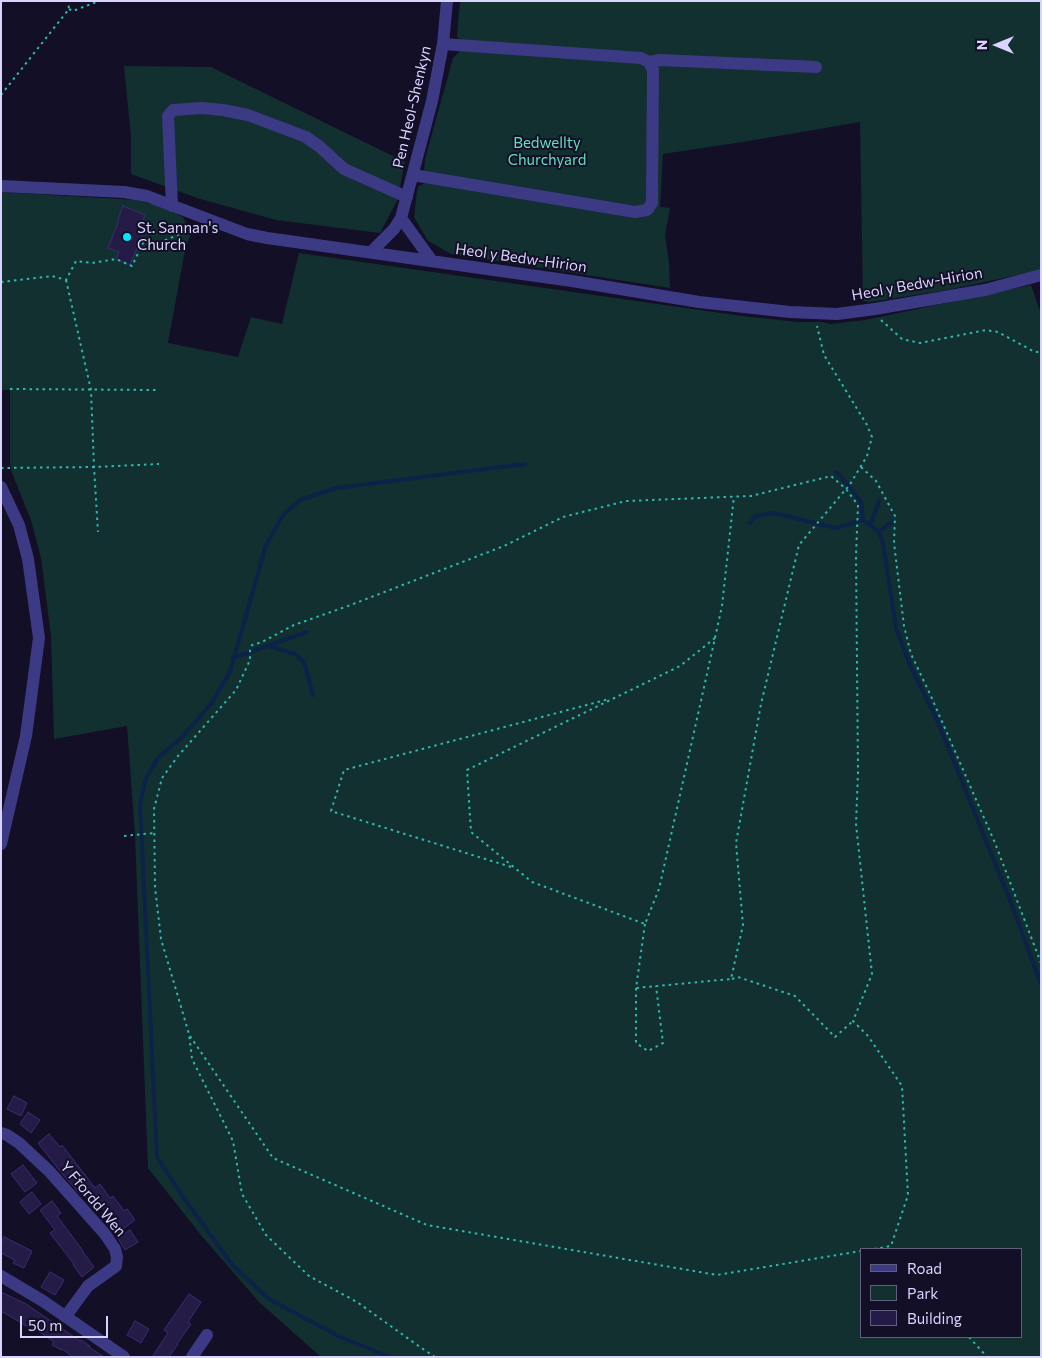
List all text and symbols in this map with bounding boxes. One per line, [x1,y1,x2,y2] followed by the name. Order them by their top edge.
[972,20,1022,70] north arrow
[973,40,990,50] text: N
[389,44,435,170] street label: Pen Heol-Shenkyn
[508,134,586,169] park label: Bedwellty Churchyard
[137,219,218,254] place label: St. Sannan's Church
[121,231,133,243] marker: St. Sannan's Church
[454,240,588,276] street label: Heol y Bedw-Hirion
[850,264,984,304] street label: Heol y Bedw-Hirion
[56,1158,130,1240] street label: Y Ffordd Wen
[860,1248,1022,1338] legend
[907,1259,942,1277] text: Road
[907,1284,938,1302] text: Park
[22,1306,110,1338] scale bar
[907,1309,962,1327] text: Building
[28,1316,62,1334] text: 50 m

